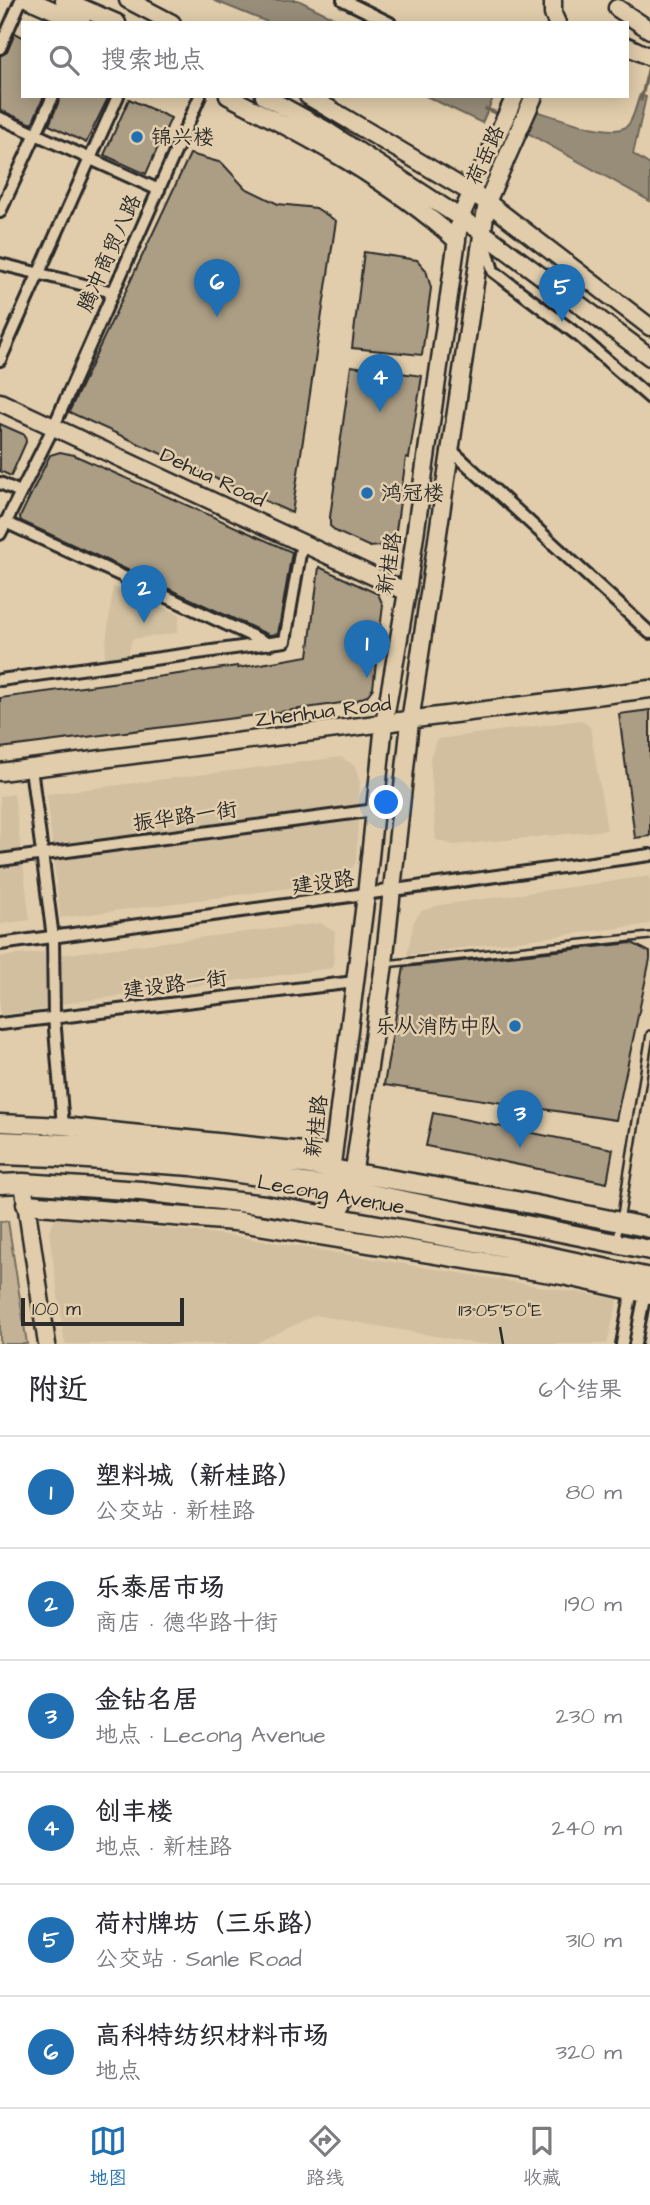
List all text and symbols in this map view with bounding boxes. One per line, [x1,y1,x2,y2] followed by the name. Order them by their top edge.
[21,21,629,98] search box
[45,41,83,79] icon: search
[101,42,205,78] text: 搜索地点
[459,121,512,190] street label: 荷岳路
[151,123,214,152] place label: 锦兴楼
[129,129,145,145] marker: 锦兴楼
[71,190,148,317] street label: 腾冲商贸八路
[194,259,240,317] pin: 6
[539,264,585,322] pin: 5
[357,354,403,412] pin: 4
[155,440,270,515] street label: Dehua Road
[381,479,444,508] place label: 鸿冠楼
[359,485,375,501] marker: 鸿冠楼
[370,530,409,596] street label: 新桂路
[121,565,167,623] pin: 2
[344,620,390,678] pin: 1
[253,689,393,734] street label: Zhenhua Road
[369,785,403,819] your location
[131,795,239,838] street label: 振华路一街
[290,864,356,901] street label: 建设路
[121,964,229,1005] street label: 建设路一街
[375,1012,501,1041] place label: 乐从消防中队
[507,1018,523,1034] marker: 乐从消防中队
[497,1090,543,1148] pin: 3
[298,1093,335,1159] street label: 新桂路
[255,1167,407,1224] street label: Lecong Avenue
[21,1295,184,1327] scale bar
[32,1296,81,1323] text: 100 m
[458,1298,542,1323] text: 113°05'50"E
[28,1369,88,1411] text: 附近
[539,1374,622,1406] text: 6个结果
[95,1458,303,1494] text: 塑料城（新桂路）
[50,1476,52,1508] text: 1
[565,1476,622,1508] text: 80 m
[95,1495,255,1527] text: 公交站 · 新桂路
[95,1570,225,1606] text: 乐泰居市场
[44,1588,58,1620] text: 2
[564,1588,622,1620] text: 190 m
[95,1607,278,1639] text: 商店 · 德华路十街
[95,1682,199,1718] text: 金钻名居
[45,1700,57,1732] text: 3
[556,1700,622,1732] text: 230 m
[95,1719,326,1751] text: 地点 · Lecong Avenue
[95,1794,173,1830] text: 创丰楼
[43,1812,59,1844] text: 4
[552,1812,622,1844] text: 240 m
[95,1831,232,1863] text: 地点 · 新桂路
[95,1906,329,1942] text: 荷村牌坊（三乐路）
[43,1924,59,1956] text: 5
[566,1924,622,1956] text: 310 m
[95,1943,302,1975] text: 公交站 · Sanle Road
[95,2018,329,2054] text: 高科特纺织材料市场
[44,2036,58,2068] text: 6
[556,2036,622,2068] text: 320 m
[95,2055,141,2087] text: 地点
[89,2122,127,2192] tab: 地图
[306,2122,344,2192] tab: 路线
[523,2122,561,2192] tab: 收藏

